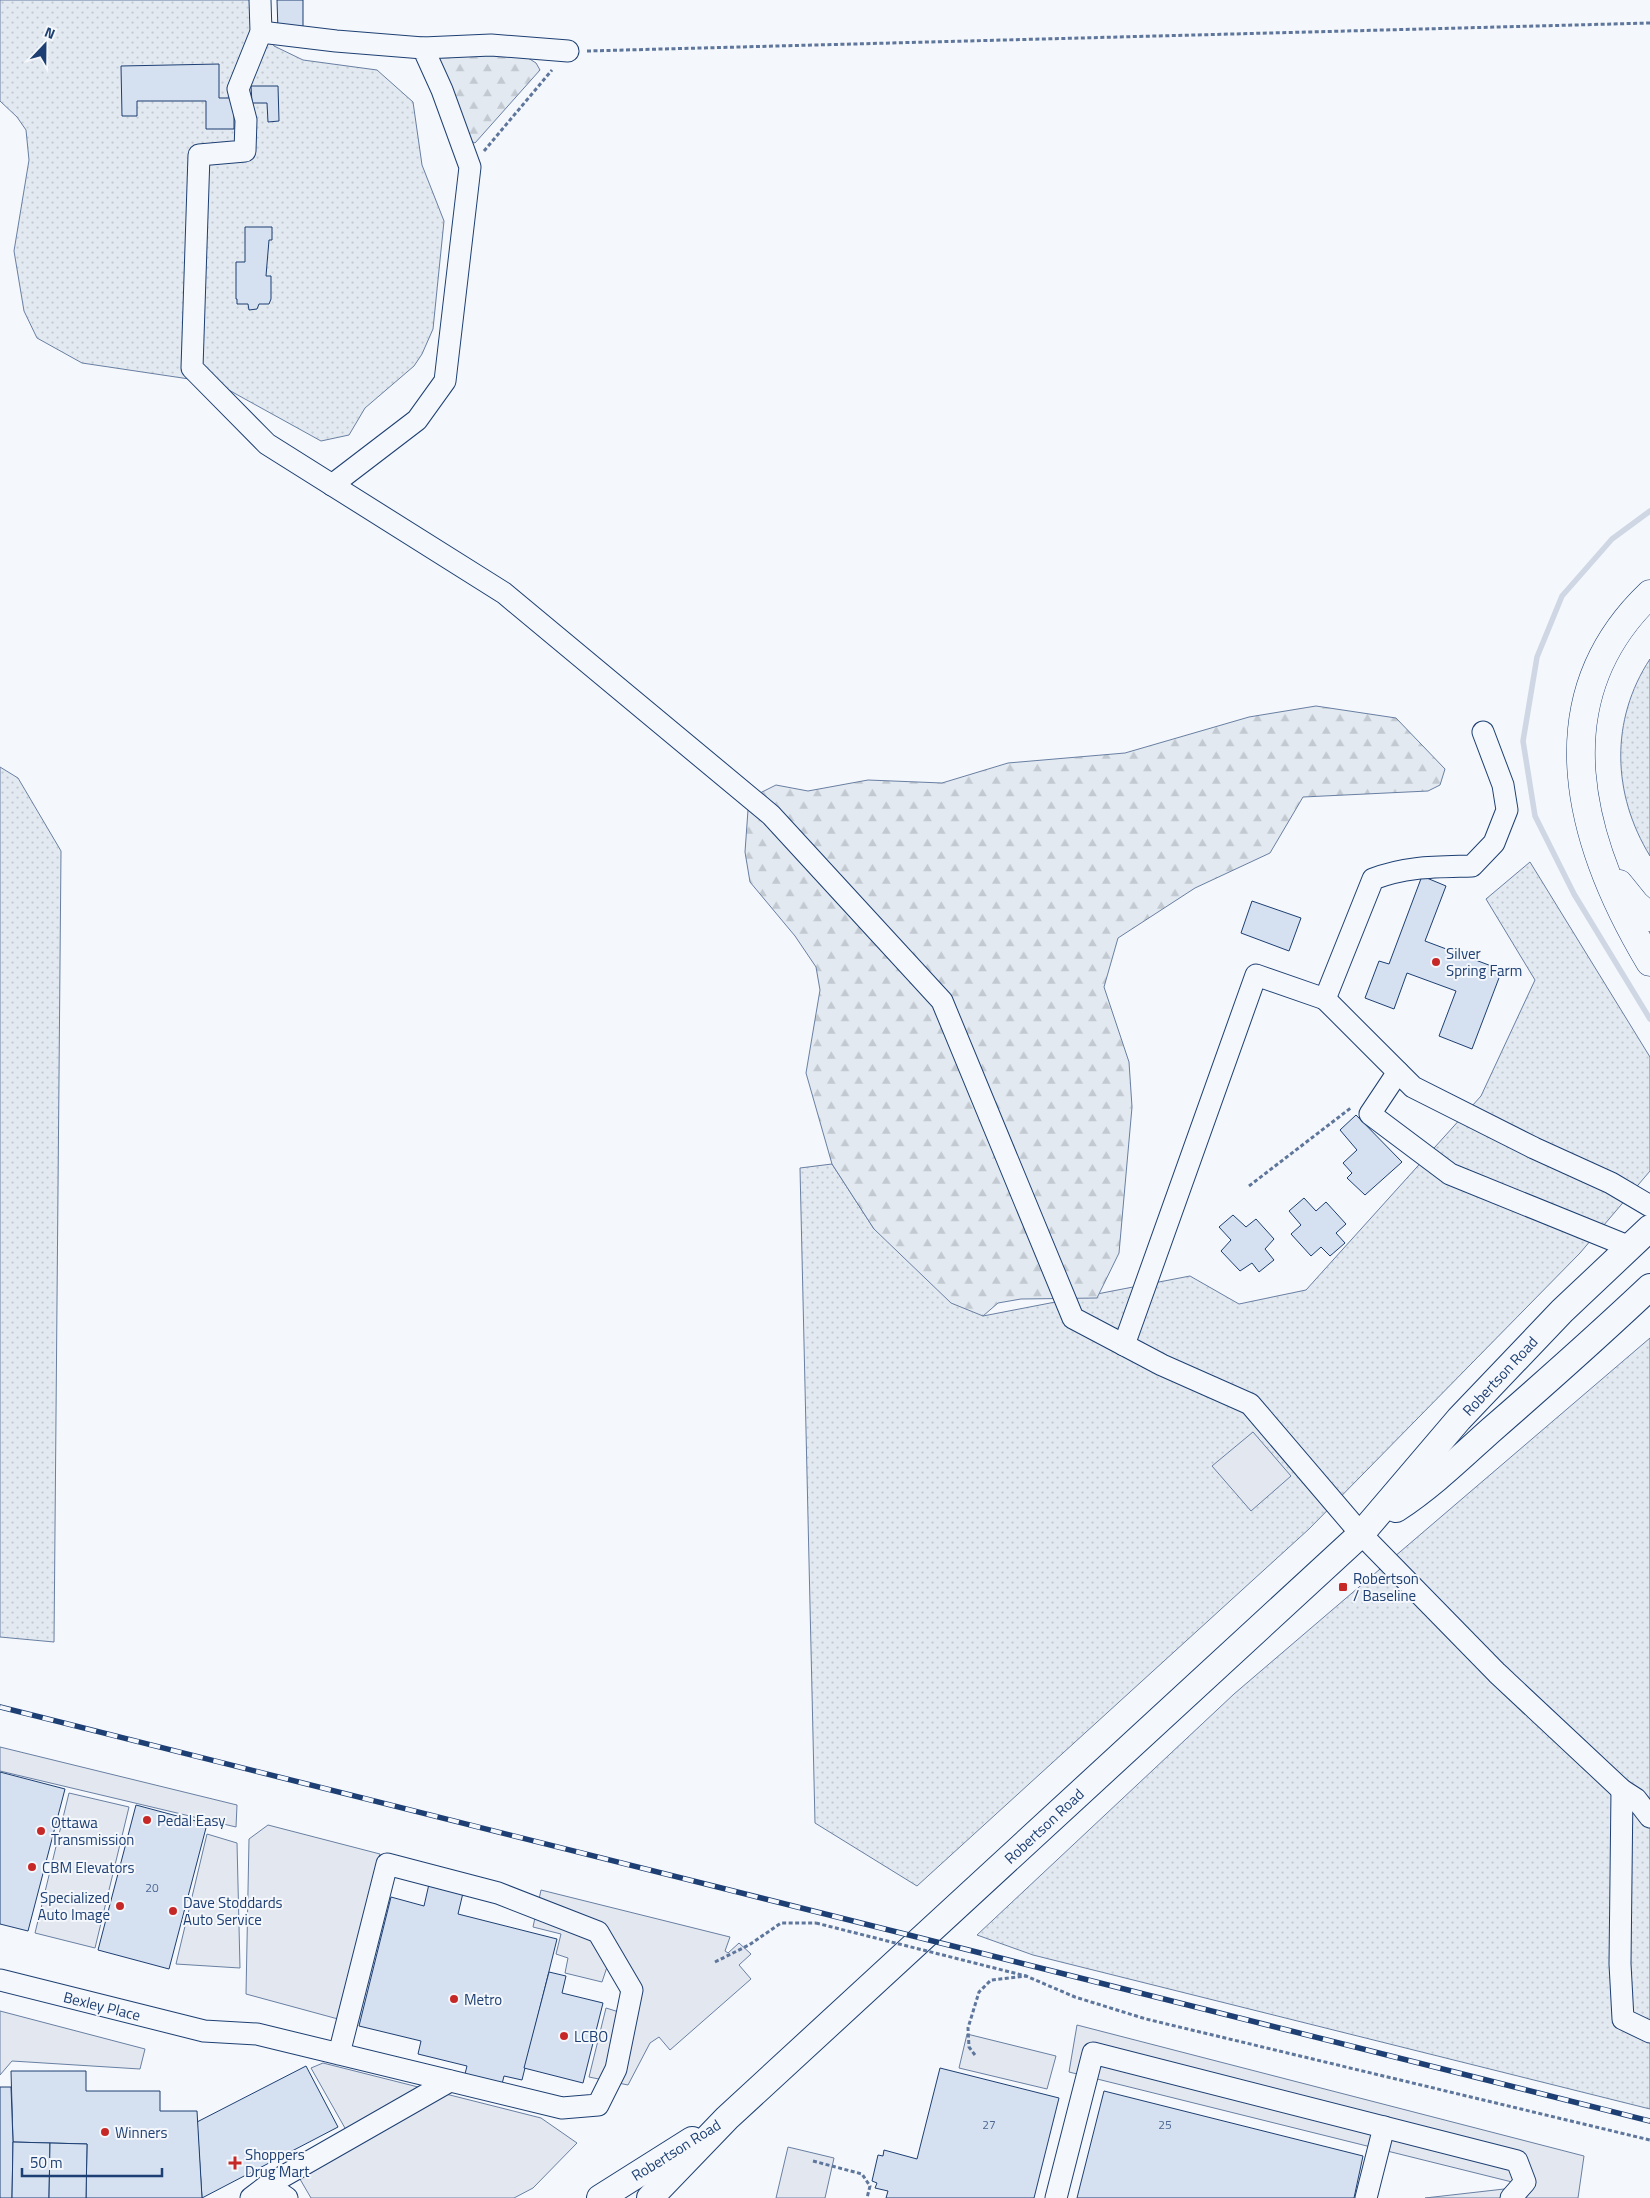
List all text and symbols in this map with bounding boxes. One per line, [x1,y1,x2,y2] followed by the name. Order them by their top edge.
[20,20,70,70] north arrow
[42,21,58,44] text: N
[1446,942,1522,982] place label: Silver Spring Farm
[1430,956,1442,968] marker: Silver Spring Farm
[1457,1331,1543,1421] street label: Robertson Road
[1353,1567,1419,1607] place label: Robertson / Baseline
[1337,1581,1349,1593] marker: Robertson / Baseline
[999,1783,1089,1869] street label: Robertson Road
[157,1809,226,1832] place label: Pedal Easy
[51,1811,134,1851] place label: Ottawa Transmission
[141,1814,153,1826] marker: Pedal Easy
[35,1825,47,1837] marker: Ottawa Transmission
[42,1856,135,1879] place label: CBM Elevators
[26,1861,38,1873] marker: CBM Elevators
[145,1878,159,1897] house number: 20
[38,1886,110,1926] place label: Specialized Auto Image
[183,1891,283,1931] place label: Dave Stoddards Auto Service
[114,1900,126,1912] marker: Specialized Auto Image
[167,1905,179,1917] marker: Dave Stoddards Auto Service
[61,1985,143,2027] street label: Bexley Place
[464,1988,502,2011] place label: Metro
[448,1993,460,2005] marker: Metro
[574,2025,608,2048] place label: LCBO
[558,2030,570,2042] marker: LCBO
[627,2113,725,2187] street label: Robertson Road
[982,2115,996,2134] house number: 27
[1158,2115,1172,2134] house number: 25
[115,2121,167,2144] place label: Winners
[99,2126,111,2138] marker: Winners
[245,2143,310,2183] place label: Shoppers Drug Mart
[22,2146,162,2178] scale bar
[30,2151,63,2174] text: 50 m
[229,2157,241,2169] marker: Shoppers Drug Mart

